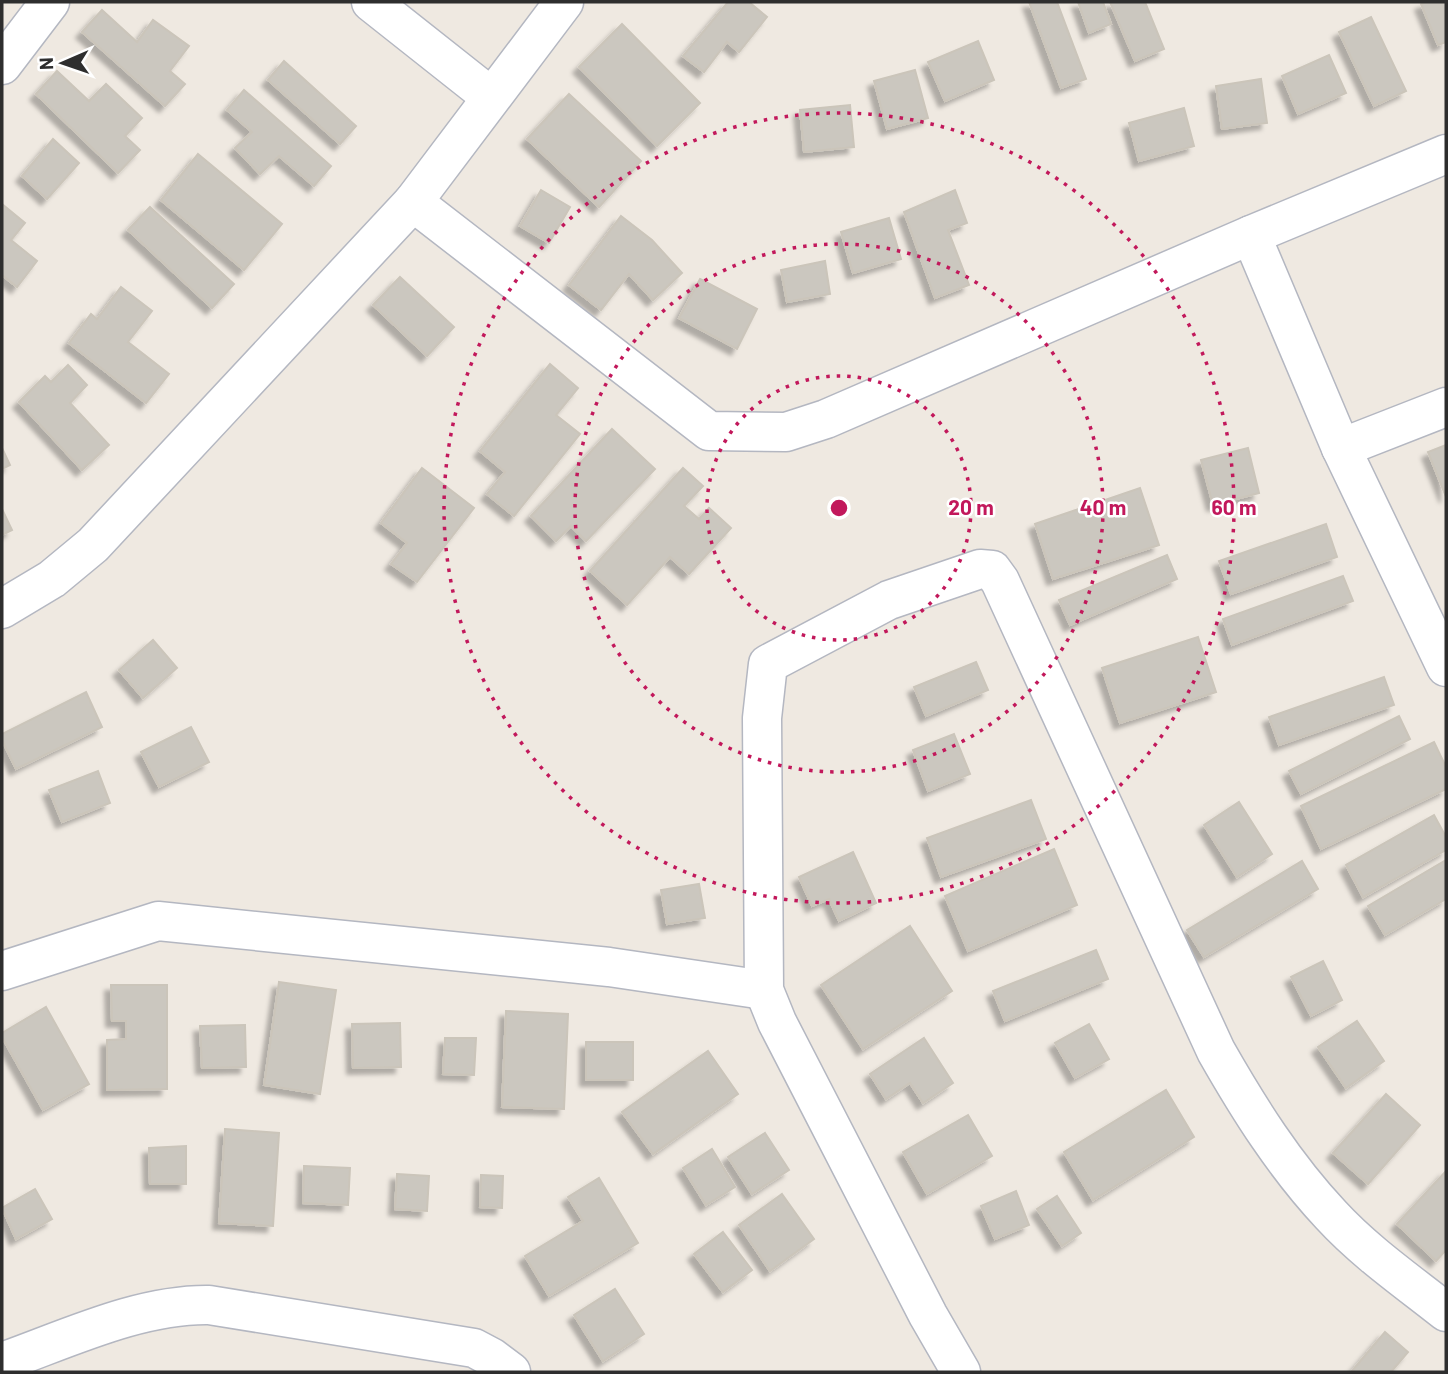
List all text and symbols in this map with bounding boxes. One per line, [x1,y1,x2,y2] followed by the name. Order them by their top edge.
[28,28,98,98] north arrow
[34,57,57,70] text: N
[948,494,994,519] text: 20 m
[1080,494,1126,519] text: 40 m
[1212,494,1256,519] text: 60 m
[827,496,851,520] centre of rings

